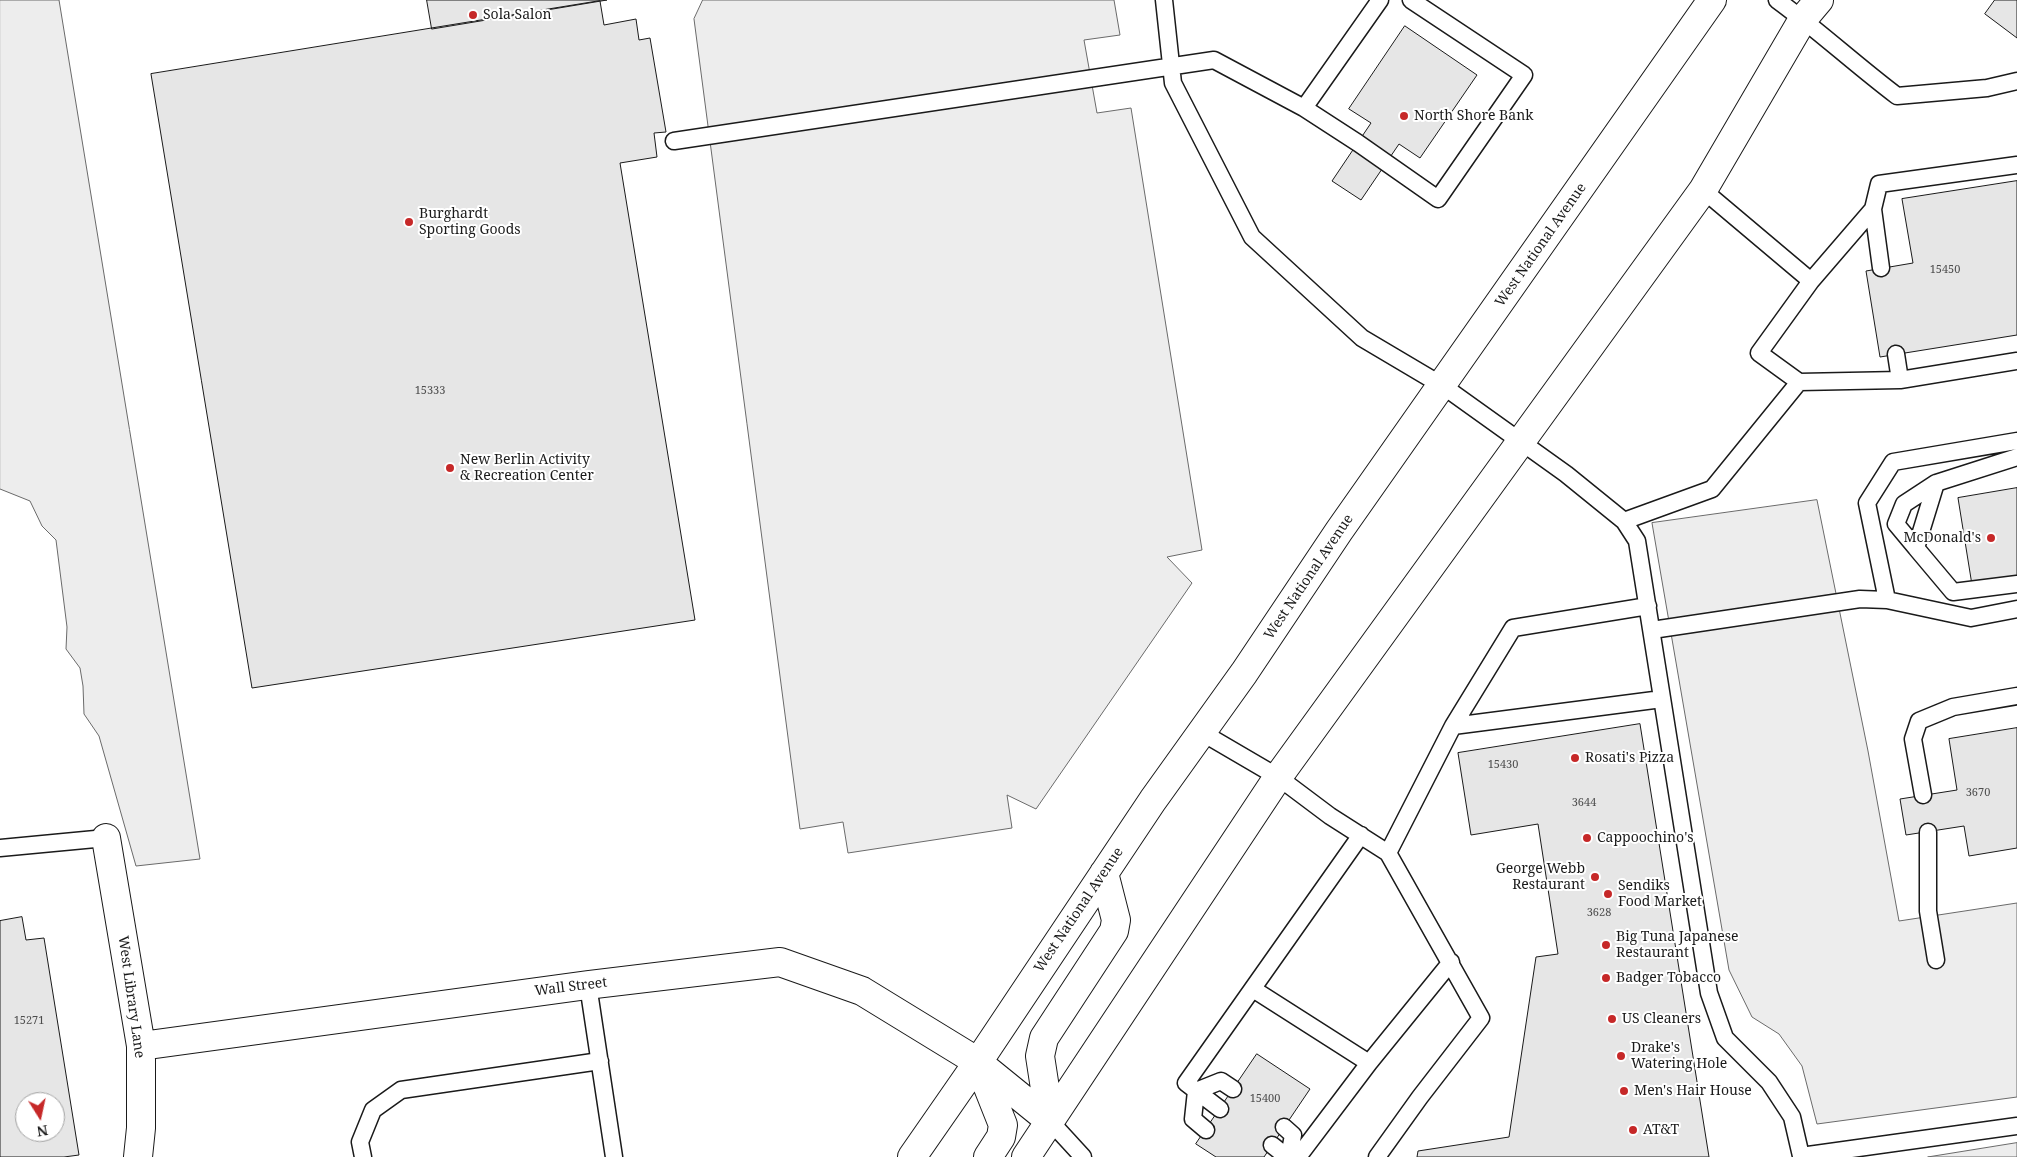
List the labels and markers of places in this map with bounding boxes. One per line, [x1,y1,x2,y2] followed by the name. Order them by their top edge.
[483,7,552,23] place label: Sola Salon
[467,9,479,21] marker: Sola Salon
[1414,108,1533,124] place label: North Shore Bank
[1398,110,1410,122] marker: North Shore Bank
[419,206,521,238] place label: Burghardt Sporting Goods
[403,216,415,228] marker: Burghardt Sporting Goods
[460,452,594,484] place label: New Berlin Activity & Recreation Center
[444,462,456,474] marker: New Berlin Activity & Recreation Center
[1903,530,1981,546] place label: McDonald's
[1985,532,1997,544] marker: McDonald's
[1585,750,1674,766] place label: Rosati's Pizza
[1569,752,1581,764] marker: Rosati's Pizza
[1597,830,1694,846] place label: Cappoochino's
[1581,832,1593,844] marker: Cappoochino's
[1496,861,1585,894] place label: George Webb Restaurant
[1589,871,1601,883] marker: George Webb Restaurant
[1618,878,1702,910] place label: Sendiks Food Market
[1602,888,1614,900] marker: Sendiks Food Market
[1616,929,1739,962] place label: Big Tuna Japanese Restaurant
[1600,939,1612,951] marker: Big Tuna Japanese Restaurant
[1616,970,1721,986] place label: Badger Tobacco
[1600,972,1612,984] marker: Badger Tobacco
[1622,1011,1701,1027] place label: US Cleaners
[1606,1013,1618,1025] marker: US Cleaners
[1631,1040,1727,1072] place label: Drake's Watering Hole
[1615,1050,1627,1062] marker: Drake's Watering Hole
[1634,1083,1752,1099] place label: Men's Hair House
[1618,1085,1630,1097] marker: Men's Hair House
[1643,1122,1679,1138] place label: AT&T
[1627,1124,1639,1136] marker: AT&T

